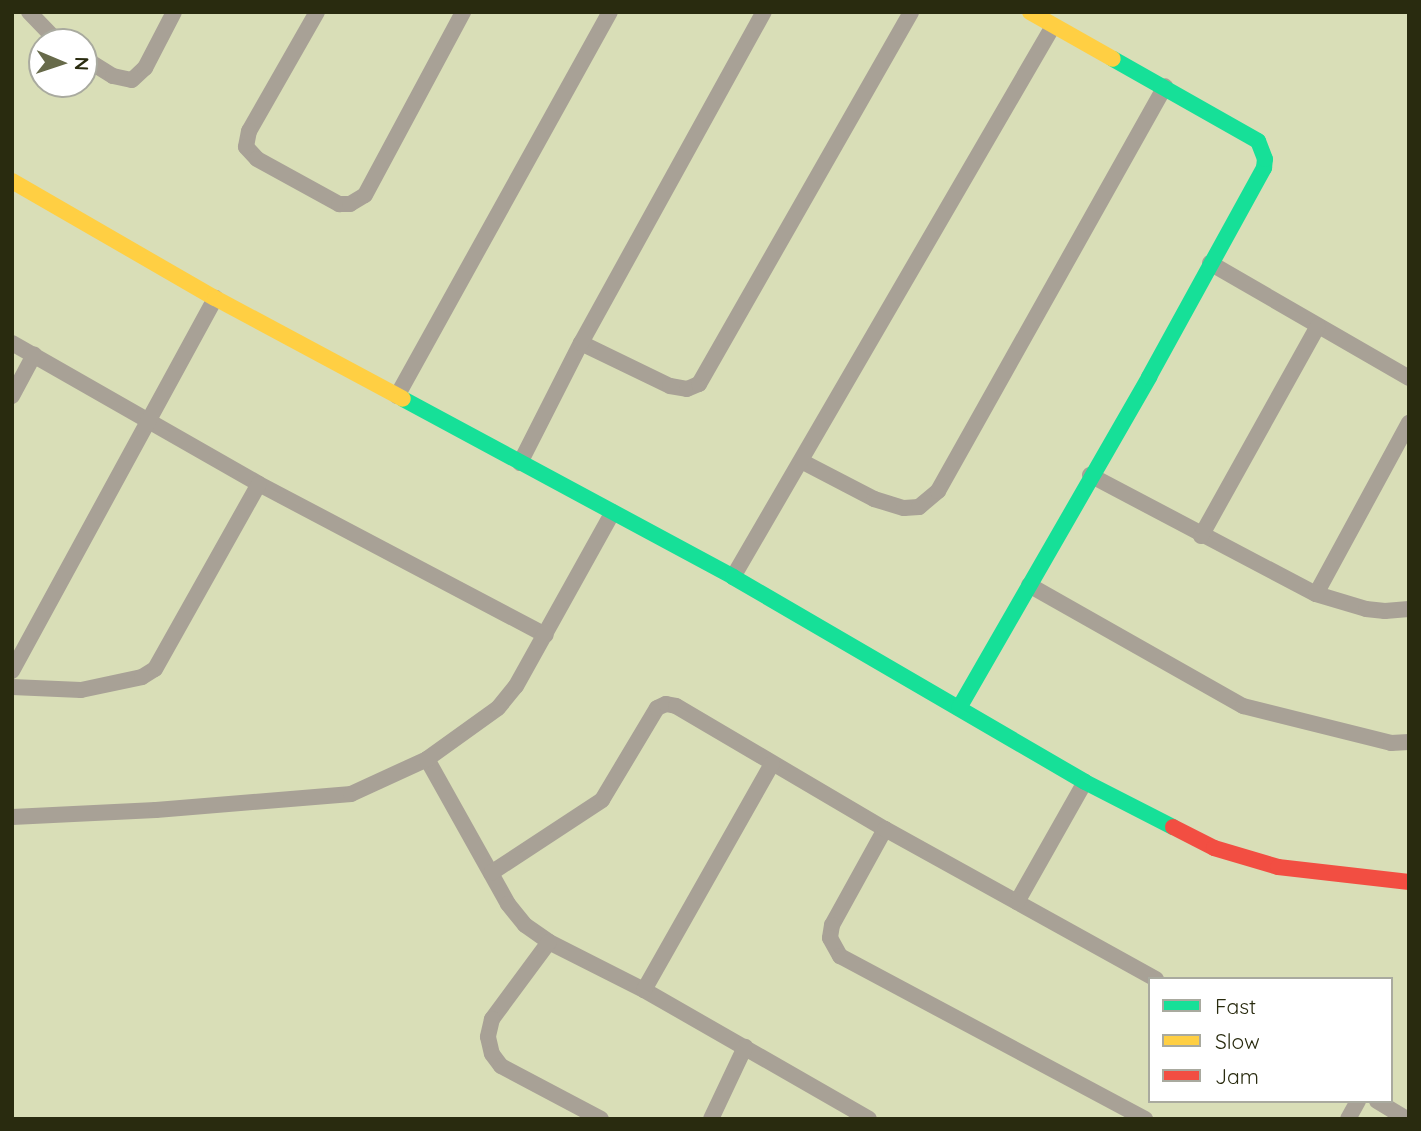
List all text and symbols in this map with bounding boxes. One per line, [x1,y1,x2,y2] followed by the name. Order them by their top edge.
[28,28,98,98] north arrow
[70,56,94,71] text: N
[1148,977,1393,1103] legend
[1215,993,1256,1019] text: Fast
[1215,1028,1260,1054] text: Slow
[1215,1063,1259,1089] text: Jam

